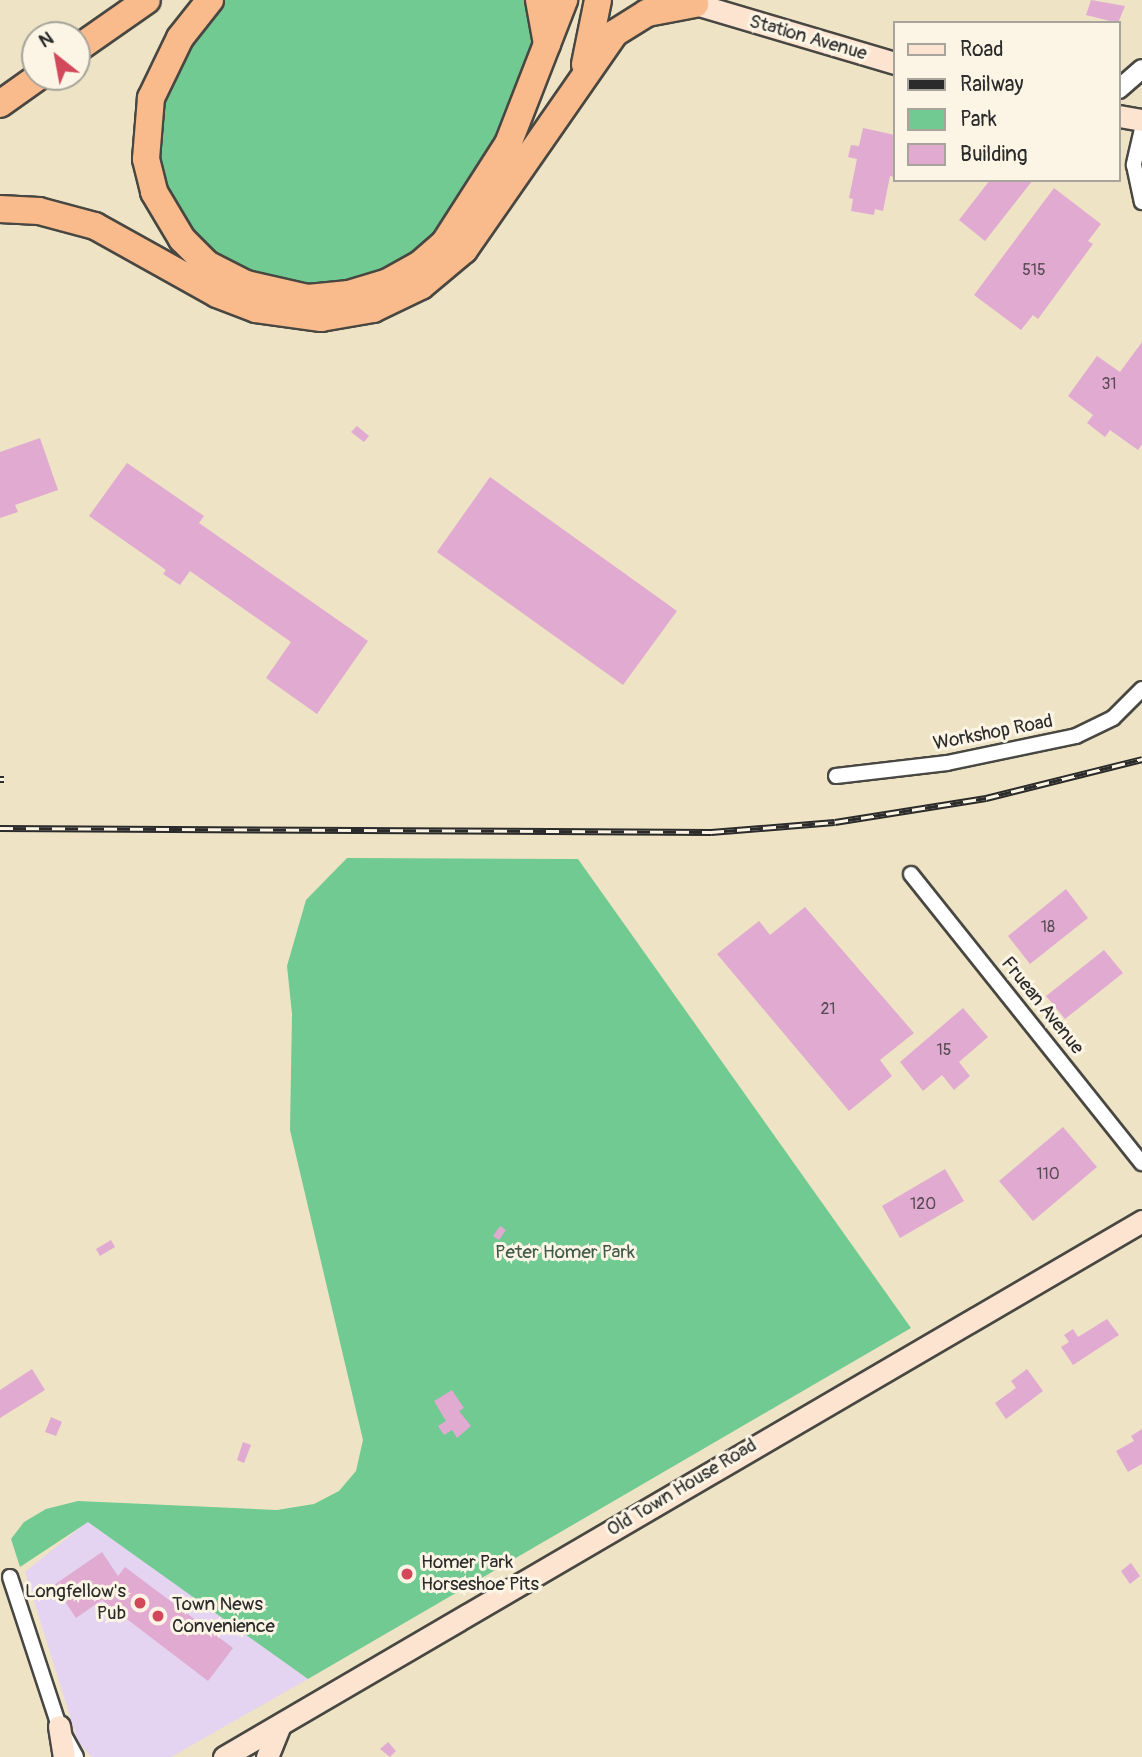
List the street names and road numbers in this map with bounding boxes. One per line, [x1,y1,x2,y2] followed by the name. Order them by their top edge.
[747,10,869,66] street label: Station Avenue
[931,710,1055,756] street label: Workshop Road
[996,953,1088,1059] street label: Fruean Avenue
[603,1434,761,1542] street label: Old Town House Road

